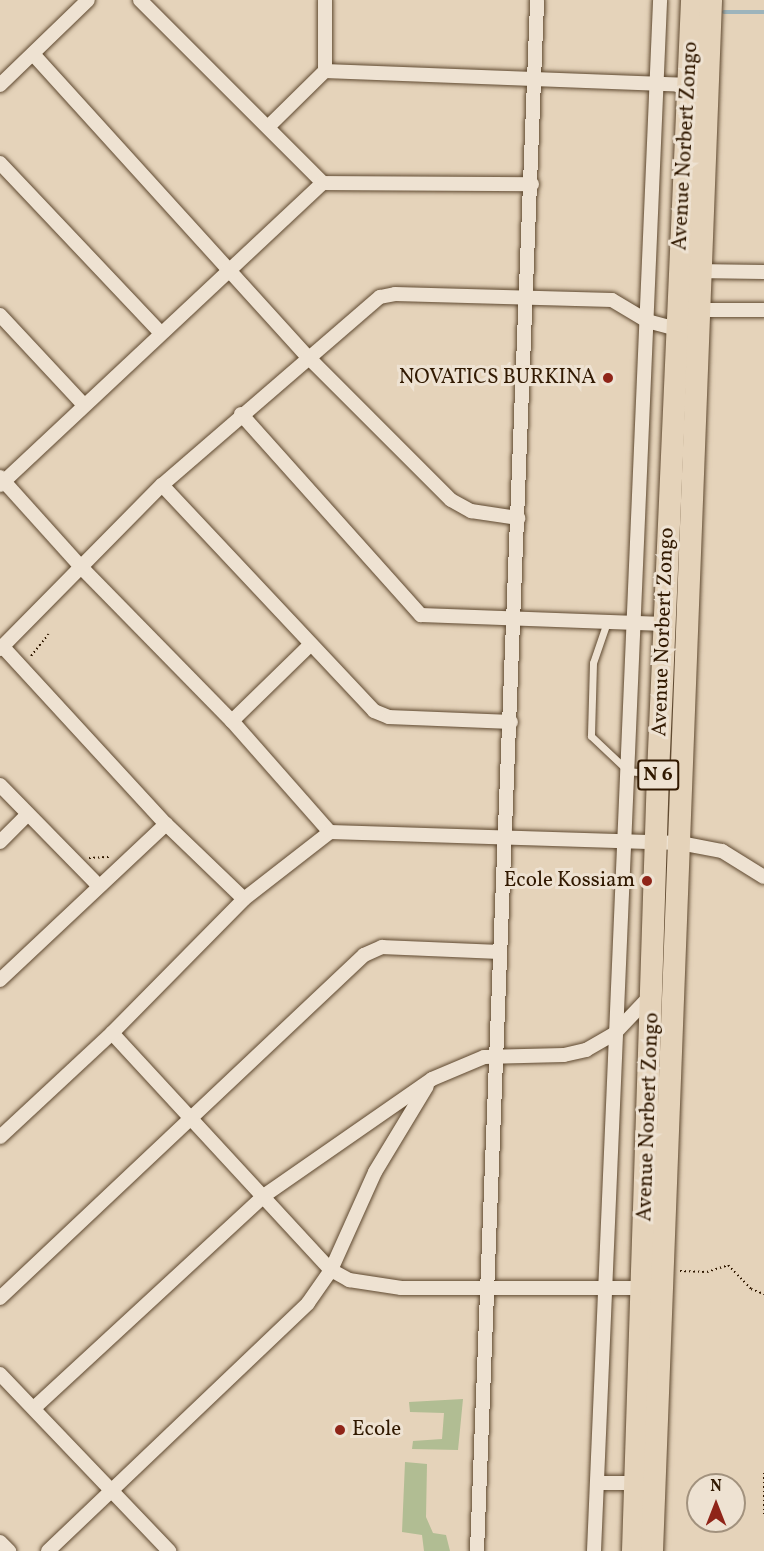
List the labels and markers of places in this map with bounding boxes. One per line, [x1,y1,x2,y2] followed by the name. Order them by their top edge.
[399,365,596,391] place label: NOVATICS BURKINA
[601,371,615,385] marker: NOVATICS BURKINA
[504,868,635,894] place label: Ecole Kossiam
[640,874,654,888] marker: Ecole Kossiam
[352,1417,401,1443] place label: Ecole
[333,1423,347,1437] marker: Ecole

